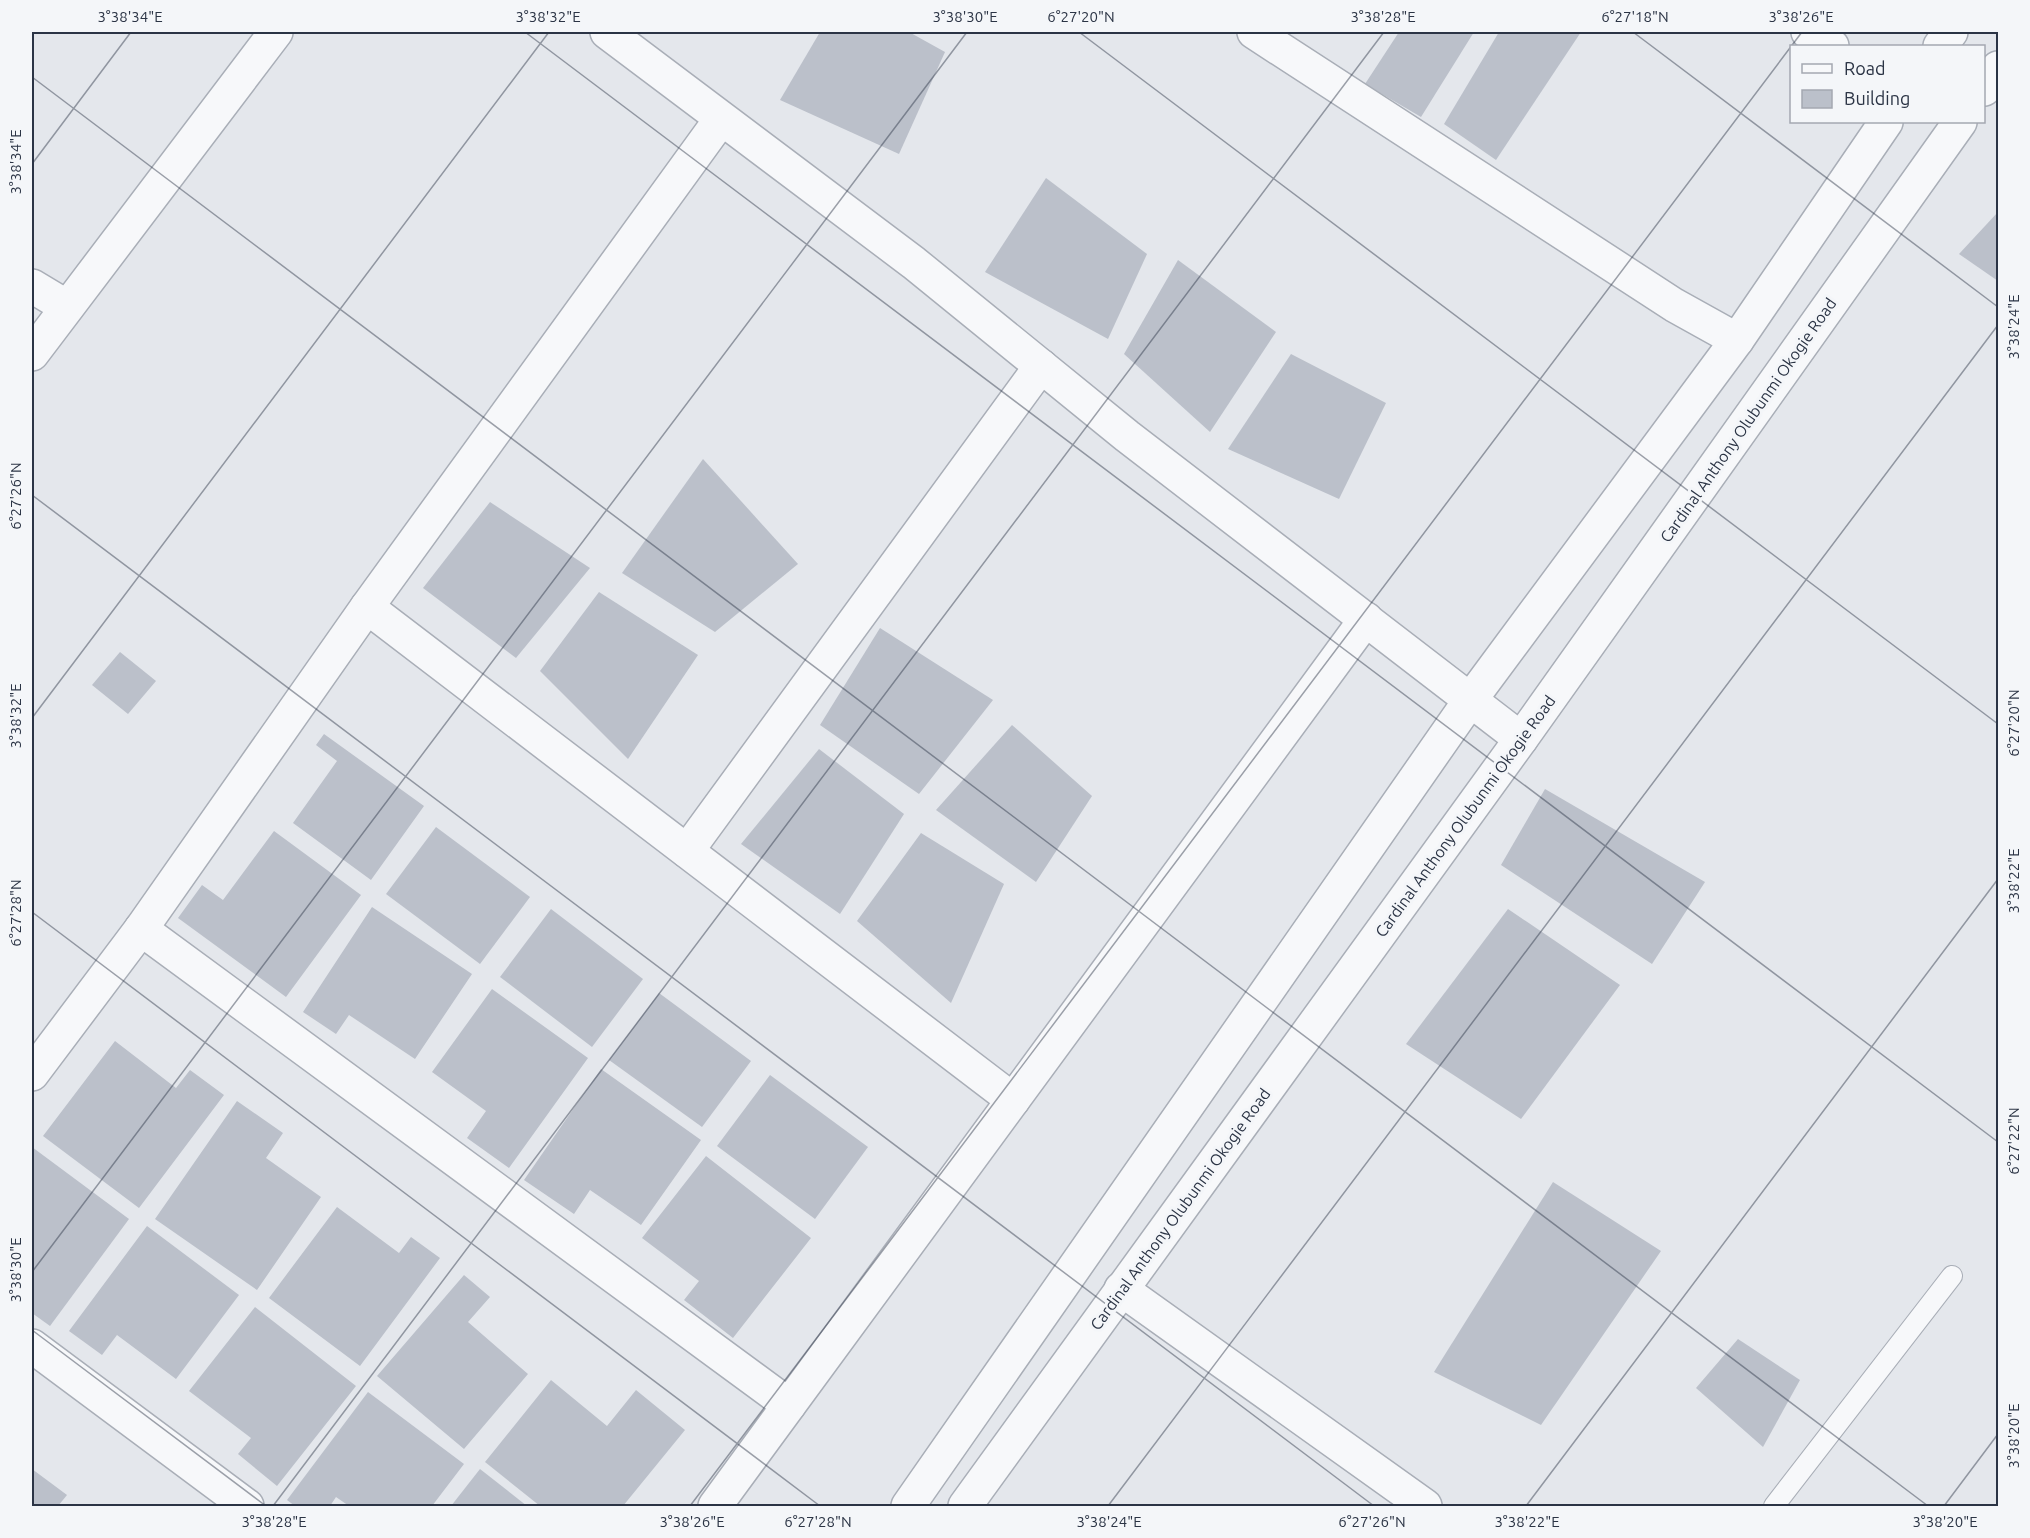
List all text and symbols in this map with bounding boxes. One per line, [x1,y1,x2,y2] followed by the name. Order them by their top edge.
[97,8,163,25] text: 3°38'34"E
[515,8,581,25] text: 3°38'32"E
[932,8,998,25] text: 3°38'30"E
[1047,8,1115,25] text: 6°27'20"N
[1350,8,1416,25] text: 3°38'28"E
[1601,8,1669,25] text: 6°27'18"N
[1768,8,1834,25] text: 3°38'26"E
[1790,45,1985,123] legend
[1844,58,1886,78] text: Road
[1844,88,1910,108] text: Building
[7,129,24,195] text: 3°38'34"E
[1656,294,1840,546] street label: Cardinal Anthony Olubunmi Okogie Road
[2005,294,2022,360] text: 3°38'24"E
[7,462,24,530] text: 6°27'26"N
[7,683,24,749] text: 3°38'32"E
[2005,689,2022,757] text: 6°27'20"N
[1371,692,1559,940] street label: Cardinal Anthony Olubunmi Okogie Road
[2005,848,2022,914] text: 3°38'22"E
[7,879,24,947] text: 6°27'28"N
[1086,1085,1274,1333] street label: Cardinal Anthony Olubunmi Okogie Road
[2005,1107,2022,1175] text: 6°27'22"N
[7,1237,24,1303] text: 3°38'30"E
[2005,1403,2022,1469] text: 3°38'20"E
[241,1513,307,1530] text: 3°38'28"E
[659,1513,725,1530] text: 3°38'26"E
[784,1513,852,1530] text: 6°27'28"N
[1076,1513,1142,1530] text: 3°38'24"E
[1338,1513,1406,1530] text: 6°27'26"N
[1494,1513,1560,1530] text: 3°38'22"E
[1912,1513,1978,1530] text: 3°38'20"E

